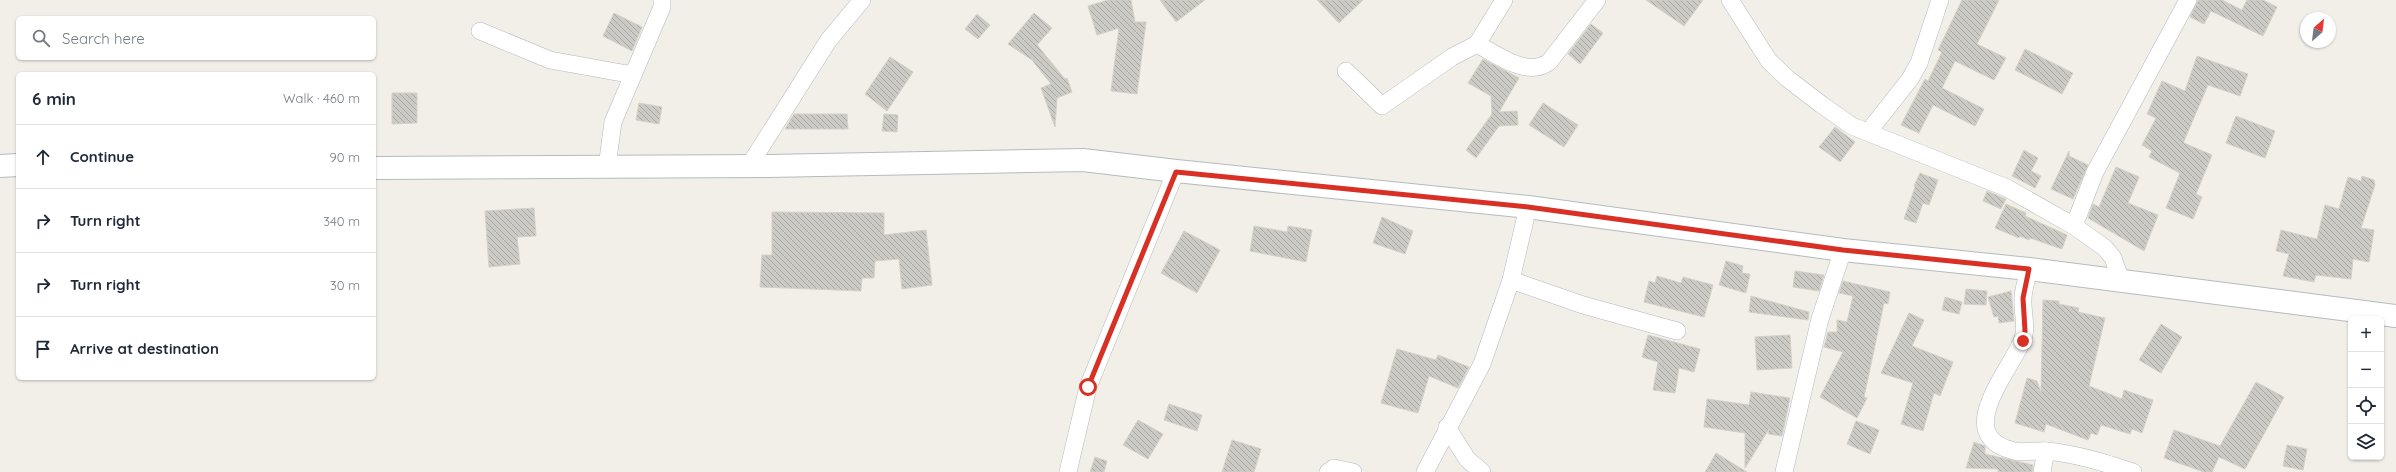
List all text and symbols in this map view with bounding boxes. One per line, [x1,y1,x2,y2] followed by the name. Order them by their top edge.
[2300,12,2336,48] north arrow
[16,16,376,60] search box
[30,27,52,49] icon: search
[62,29,145,48] text: Search here
[32,88,76,109] text: 6 min
[283,90,360,106] text: Walk · 460 m
[32,146,54,168] icon: ahead
[70,147,134,166] text: Continue
[330,149,360,165] text: 90 m
[32,210,54,232] icon: right
[70,211,141,230] text: Turn right
[323,213,360,229] text: 340 m
[32,274,54,296] icon: right
[70,275,141,294] text: Turn right
[330,277,360,293] text: 30 m
[2348,316,2384,460] map controls
[2348,316,2384,352] button: +
[2014,332,2032,350] route end
[32,338,54,360] icon: arrive
[70,339,219,358] text: Arrive at destination
[2348,352,2384,388] button: −
[1079,378,1097,396] route start
[2348,388,2384,424] button: locate
[2348,424,2384,460] button: layers

